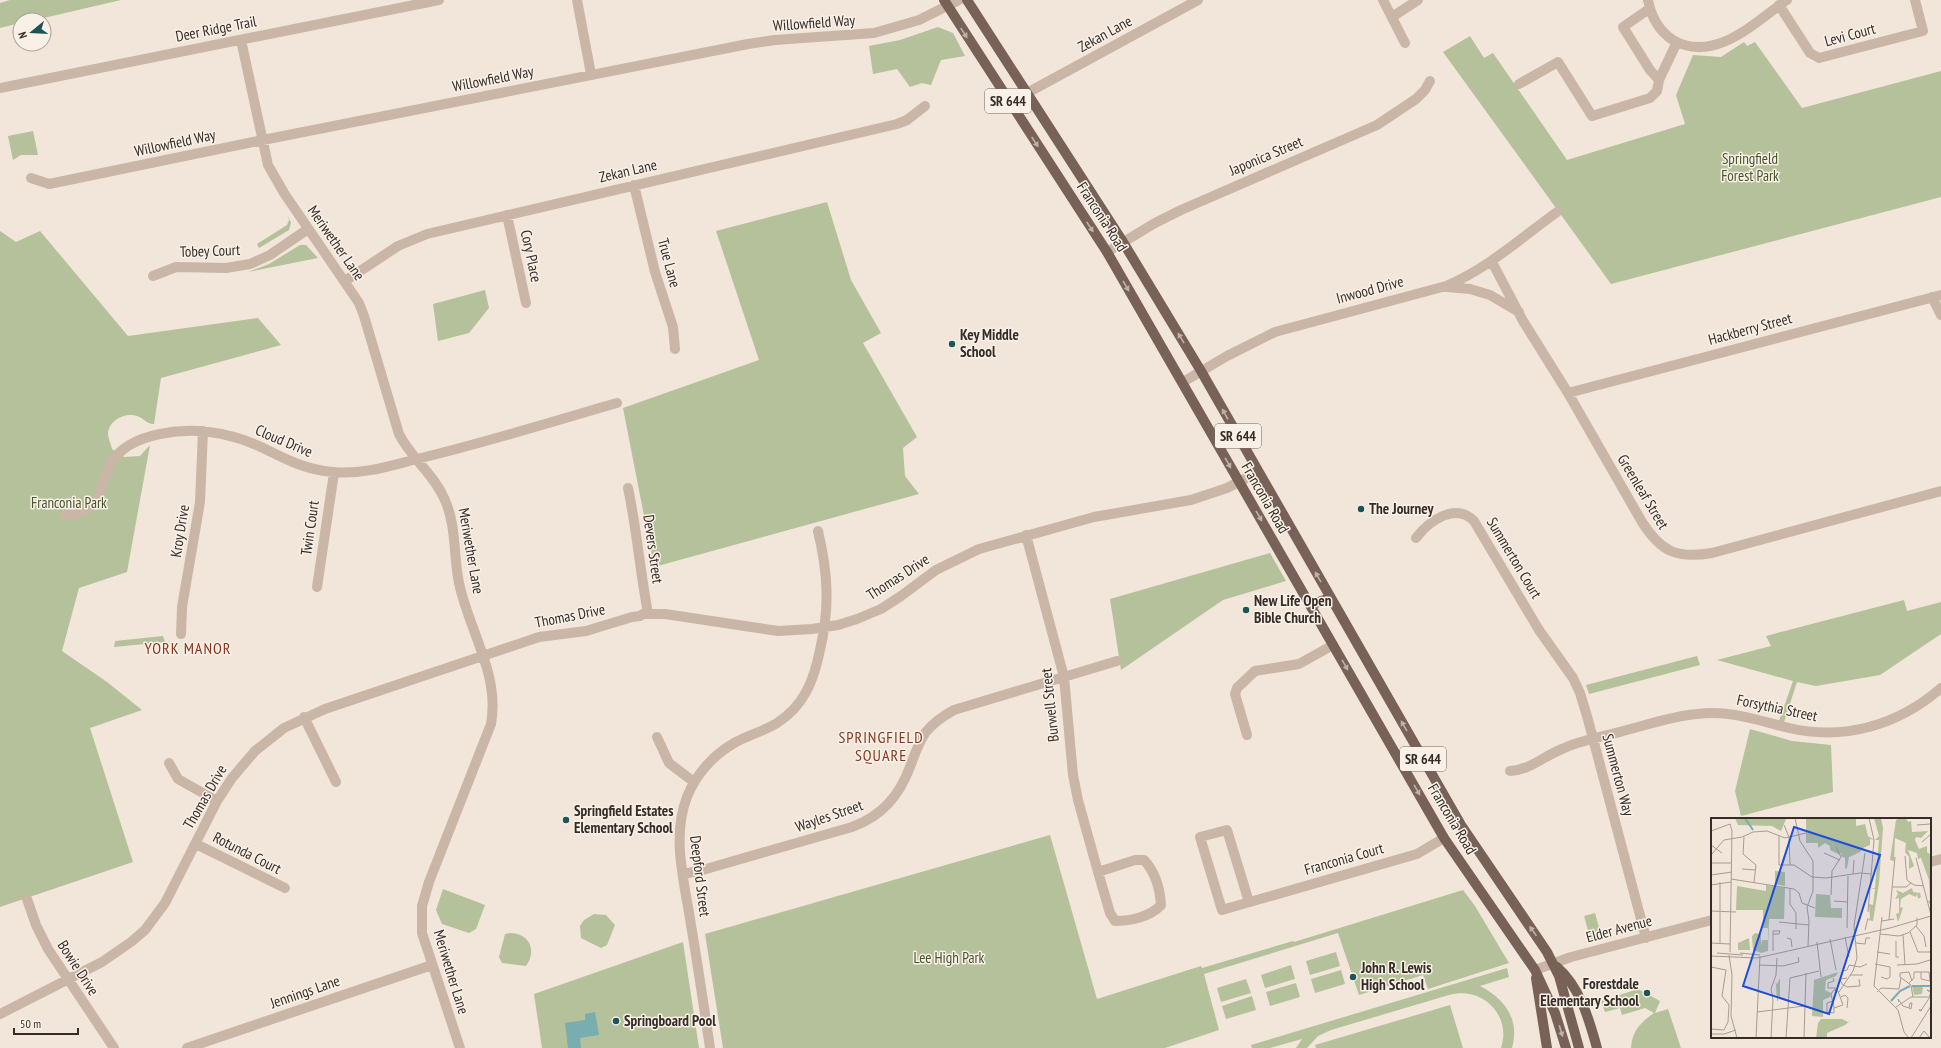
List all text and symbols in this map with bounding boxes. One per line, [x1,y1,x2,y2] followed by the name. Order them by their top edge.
[772,10,856,35] street label: Willowfield Way
[174,11,259,46] street label: Deer Ridge Trail
[1075,11,1135,56] street label: Zekan Lane
[12,12,52,52] north arrow
[1822,19,1877,50] street label: Levi Court
[960,28,968,38] one-way arrow
[15,30,30,40] text: N
[451,61,536,96] street label: Willowfield Way
[985,89,1031,113] road number: SR 644
[133,125,218,160] street label: Willowfield Way
[1225,132,1305,180] street label: Japonica Street
[1031,137,1039,147] one-way arrow
[1721,149,1779,185] park label: Springfield Forest Park
[597,155,659,186] street label: Zekan Lane
[1073,178,1132,255] street label: Franconia Road
[304,202,369,284] street label: Meriwether Lane
[1086,222,1094,232] one-way arrow
[517,228,546,284] street label: Cory Place
[654,236,685,290] street label: True Lane
[179,240,241,261] street label: Tobey Court
[1334,271,1406,308] street label: Inwood Drive
[1123,280,1130,292] one-way arrow
[1706,308,1794,349] street label: Hackberry Street
[960,325,1019,361] place label: Key Middle School
[1178,332,1185,344] one-way arrow
[947,339,957,349] marker: Key Middle School
[1222,408,1229,420] one-way arrow
[253,420,316,461] street label: Cloud Drive
[1215,424,1261,448] road number: SR 644
[1614,451,1673,533] street label: Greenleaf Street
[1225,458,1232,469] one-way arrow
[1237,459,1293,537] street label: Franconia Road
[31,493,107,512] park label: Franconia Park
[296,499,323,557] street label: Twin Court
[1369,499,1434,518] place label: The Journey
[166,503,193,559] street label: Kroy Drive
[1356,504,1366,514] marker: The Journey
[455,506,488,595] street label: Meriwether Lane
[1255,511,1262,522] one-way arrow
[639,513,668,585] street label: Devers Street
[1483,514,1546,602] street label: Summerton Court
[863,549,933,604] street label: Thomas Drive
[1315,571,1322,583] one-way arrow
[1254,591,1332,627] place label: New Life Open Bible Church
[533,599,607,632] street label: Thomas Drive
[1241,605,1251,615] marker: New Life Open Bible Church
[145,638,231,658] district label: YORK MANOR
[1341,659,1348,671] one-way arrow
[1036,667,1063,743] street label: Burwell Street
[1735,690,1819,725] street label: Forsythia Street
[1400,720,1407,732] one-way arrow
[838,727,924,765] district label: SPRINGFIELD SQUARE
[1598,732,1639,818] street label: Summerton Way
[1400,747,1446,771] road number: SR 644
[179,761,231,832] street label: Thomas Drive
[1424,780,1481,858] street label: Franconia Road
[1413,784,1420,796] one-way arrow
[793,795,865,836] street label: Wayles Street
[574,801,673,837] place label: Springfield Estates Elementary School
[561,815,571,825] marker: Springfield Estates Elementary School
[1711,818,1931,1038] inset map
[210,827,285,878] street label: Rotunda Court
[686,834,715,918] street label: Deepford Street
[1302,838,1386,879] street label: Franconia Court
[1584,911,1654,946] street label: Elder Avenue
[1528,925,1537,936] one-way arrow
[430,927,473,1016] street label: Meriwether Lane
[54,936,103,999] street label: Bowie Drive
[914,948,985,967] park label: Lee High Park
[1360,958,1431,994] place label: John R. Lewis High School
[267,971,342,1013] street label: Jennings Lane
[1348,972,1358,982] marker: John R. Lewis High School
[1540,974,1639,1010] place label: Forestdale Elementary School
[1642,988,1652,998] marker: Forestdale Elementary School
[14,1010,78,1036] scale bar
[624,1011,716,1030] place label: Springboard Pool
[20,1016,41,1031] text: 50 m
[611,1016,621,1026] marker: Springboard Pool
[1558,1026,1564,1038] one-way arrow

